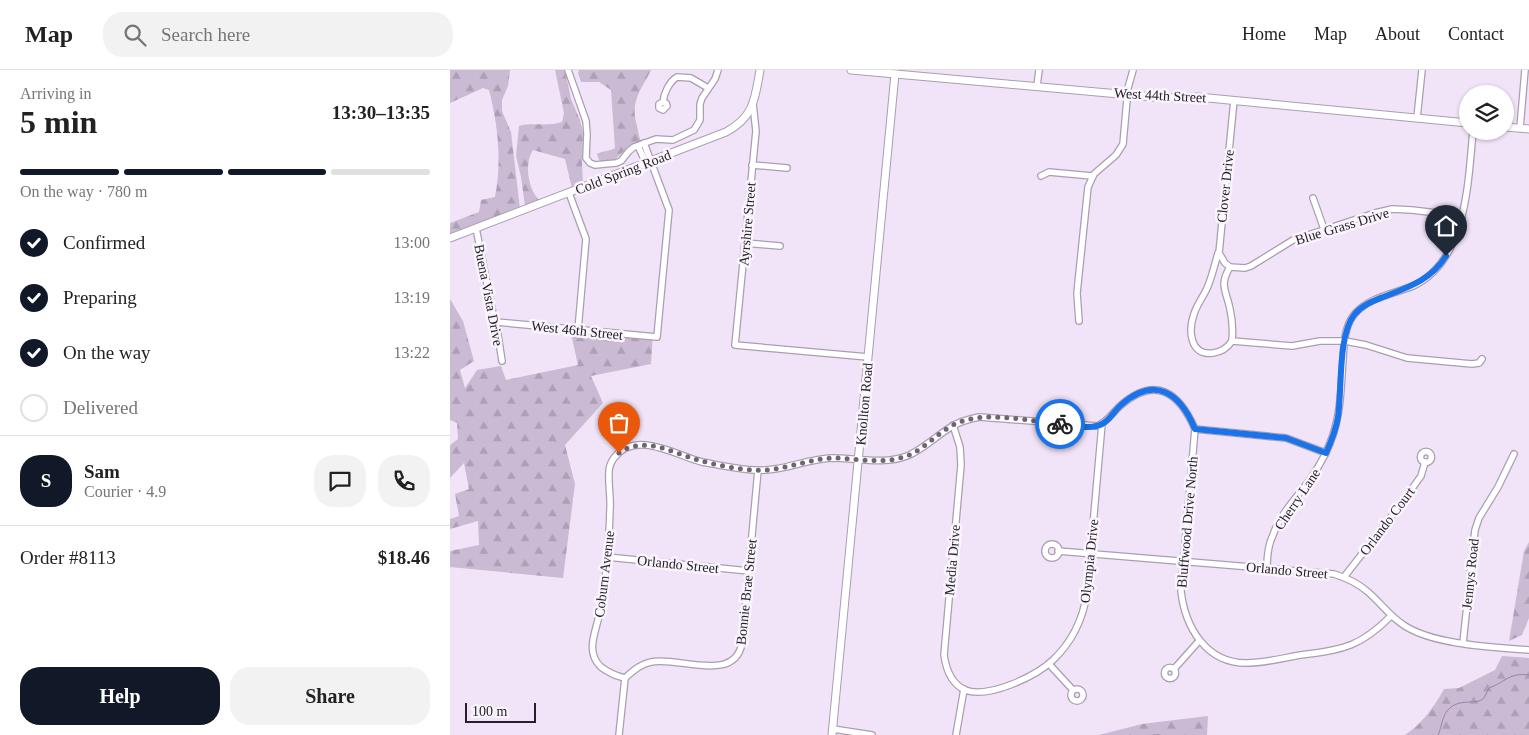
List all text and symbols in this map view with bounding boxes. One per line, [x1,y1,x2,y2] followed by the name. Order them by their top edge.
[103,12,453,57] search box
[25,21,73,47] text: Map
[121,21,149,49] icon: search
[161,24,250,45] text: Search here
[1242,24,1286,44] text: Home
[1314,24,1347,44] text: Map
[1375,24,1420,44] text: About
[1448,24,1504,44] text: Contact
[20,85,92,102] text: Arriving in
[1459,85,1514,140] map controls
[1459,85,1514,140] button: layers
[1114,86,1207,105] street label: West 44th Street
[332,102,430,123] text: 13:30–13:35
[20,104,97,140] text: 5 min
[573,147,673,198] street label: Cold Spring Road
[1214,149,1237,223] street label: Clover Drive
[736,182,759,266] street label: Ayrshire Street
[20,183,148,200] text: On the way · 780 m
[1293,205,1391,248] street label: Blue Grass Drive
[1425,205,1467,256] pin
[1432,212,1460,240] icon: home
[20,229,48,257] icon: check
[63,232,145,253] text: Confirmed
[394,234,430,251] text: 13:00
[471,243,506,347] street label: Buena Vista Drive
[20,284,48,312] icon: check
[63,287,137,308] text: Preparing
[394,289,430,306] text: 13:19
[530,318,624,343] street label: West 46th Street
[20,339,48,367] icon: check
[63,342,151,363] text: On the way
[394,344,430,361] text: 13:22
[853,362,876,446] street label: Knollton Road
[63,397,138,418] text: Delivered
[1035,399,1085,449] courier
[598,402,640,453] pin
[605,409,633,437] icon: bag
[1046,410,1074,438] icon: bike
[314,455,366,507] button: chat
[378,455,430,507] button: phone
[1174,456,1201,588] street label: Bluffwood Drive North
[84,461,120,482] text: Sam
[1272,466,1323,533] street label: Cherry Lane
[41,470,51,491] text: S
[84,483,166,500] text: Courier · 4.9
[1357,484,1418,558] street label: Orlando Court
[1078,518,1101,604] street label: Olympia Drive
[942,524,963,596] street label: Media Drive
[592,530,617,618] street label: Coburn Avenue
[733,538,760,646] street label: Bonnie Brae Street
[1459,538,1482,610] street label: Jennys Road
[20,547,116,568] text: Order #8113
[378,547,430,568] text: $18.46
[636,553,720,576] street label: Orlando Street
[1245,559,1329,582] street label: Orlando Street
[20,667,220,725] button: Help
[230,667,430,725] button: Share
[465,700,536,723] scale bar
[472,704,507,719] text: 100 m

